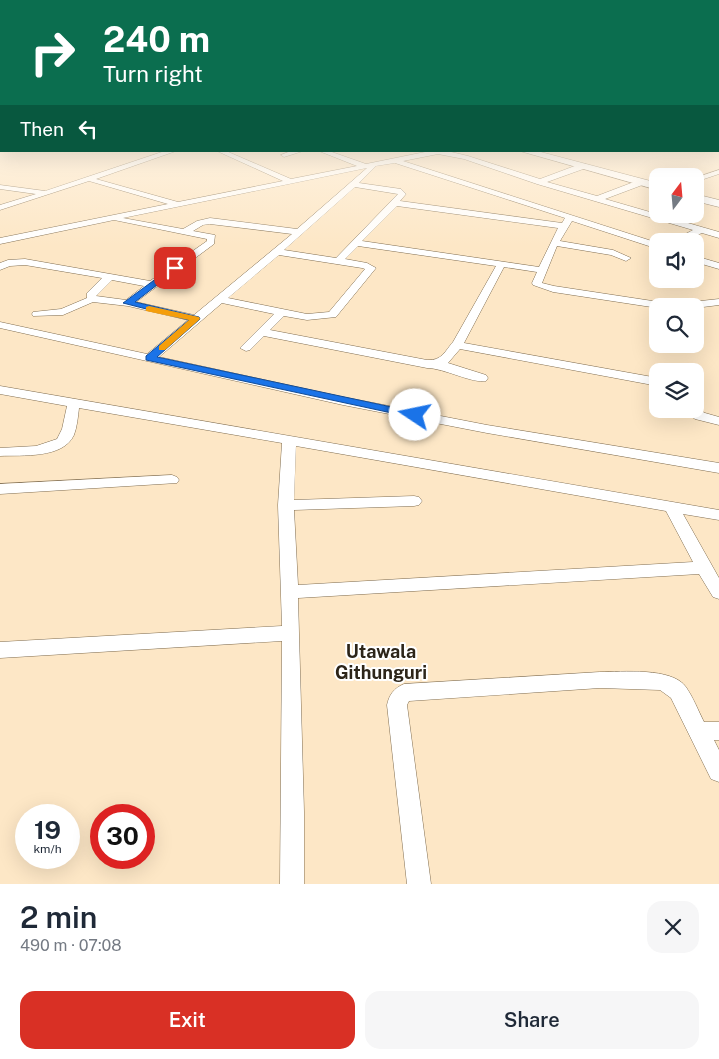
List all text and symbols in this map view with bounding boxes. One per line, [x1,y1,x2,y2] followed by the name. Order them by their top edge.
[103,19,210,60] text: 240 m
[20,20,85,85] icon: right
[103,61,203,87] text: Turn right
[74,115,102,143] icon: left
[20,118,64,140] text: Then
[649,168,704,222] north arrow
[649,168,704,418] map controls
[649,233,704,288] button: sound
[154,247,196,289] pin
[161,254,189,282] icon: arrive
[649,298,704,353] button: search
[649,363,704,418] button: layers
[388,388,440,440] position arrow
[335,641,427,683] district label: Utawala Githunguri
[90,804,155,869] speed limit sign: 30
[34,815,61,845] text: 19
[33,842,62,856] text: km/h
[20,899,97,935] text: 2 min
[647,901,699,953] button: close
[20,936,122,955] text: 490 m · 07:08
[20,991,355,1049] button: Exit
[365,991,699,1049] button: Share

